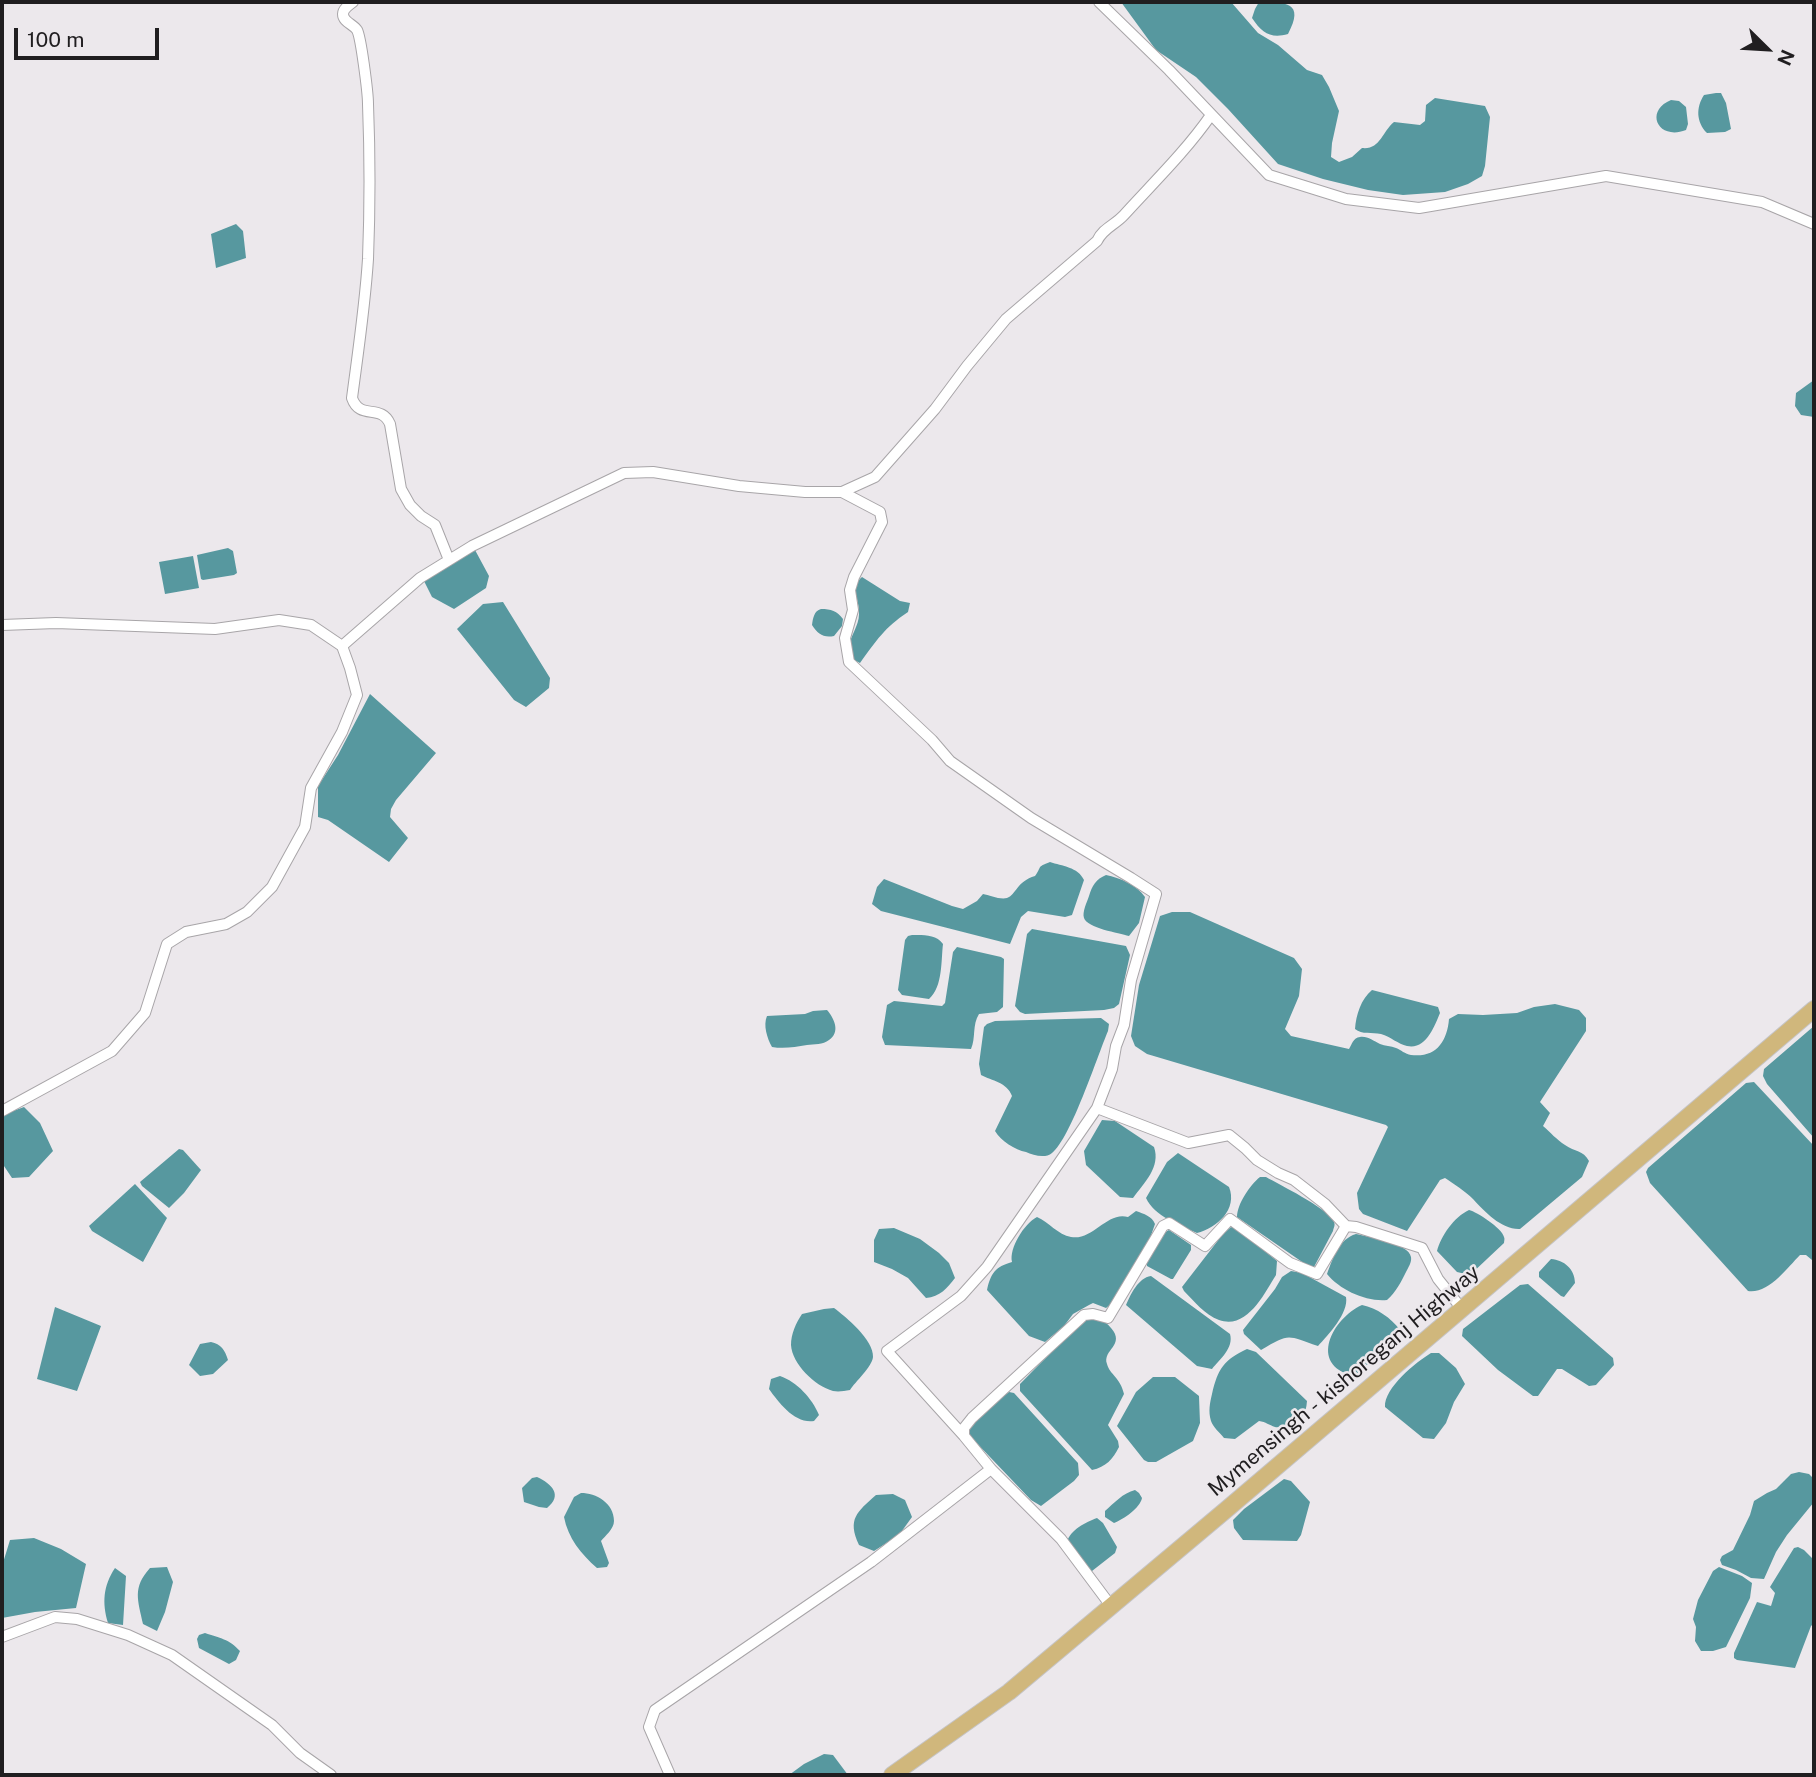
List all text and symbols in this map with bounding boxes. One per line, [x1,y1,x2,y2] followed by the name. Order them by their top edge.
[18,14,163,58] scale bar
[1732,14,1802,84] north arrow
[27,27,84,52] text: 100 m
[1773,46,1799,69] text: N
[1203,1260,1485,1502] street label: Mymensingh - kishoreganj Highway

